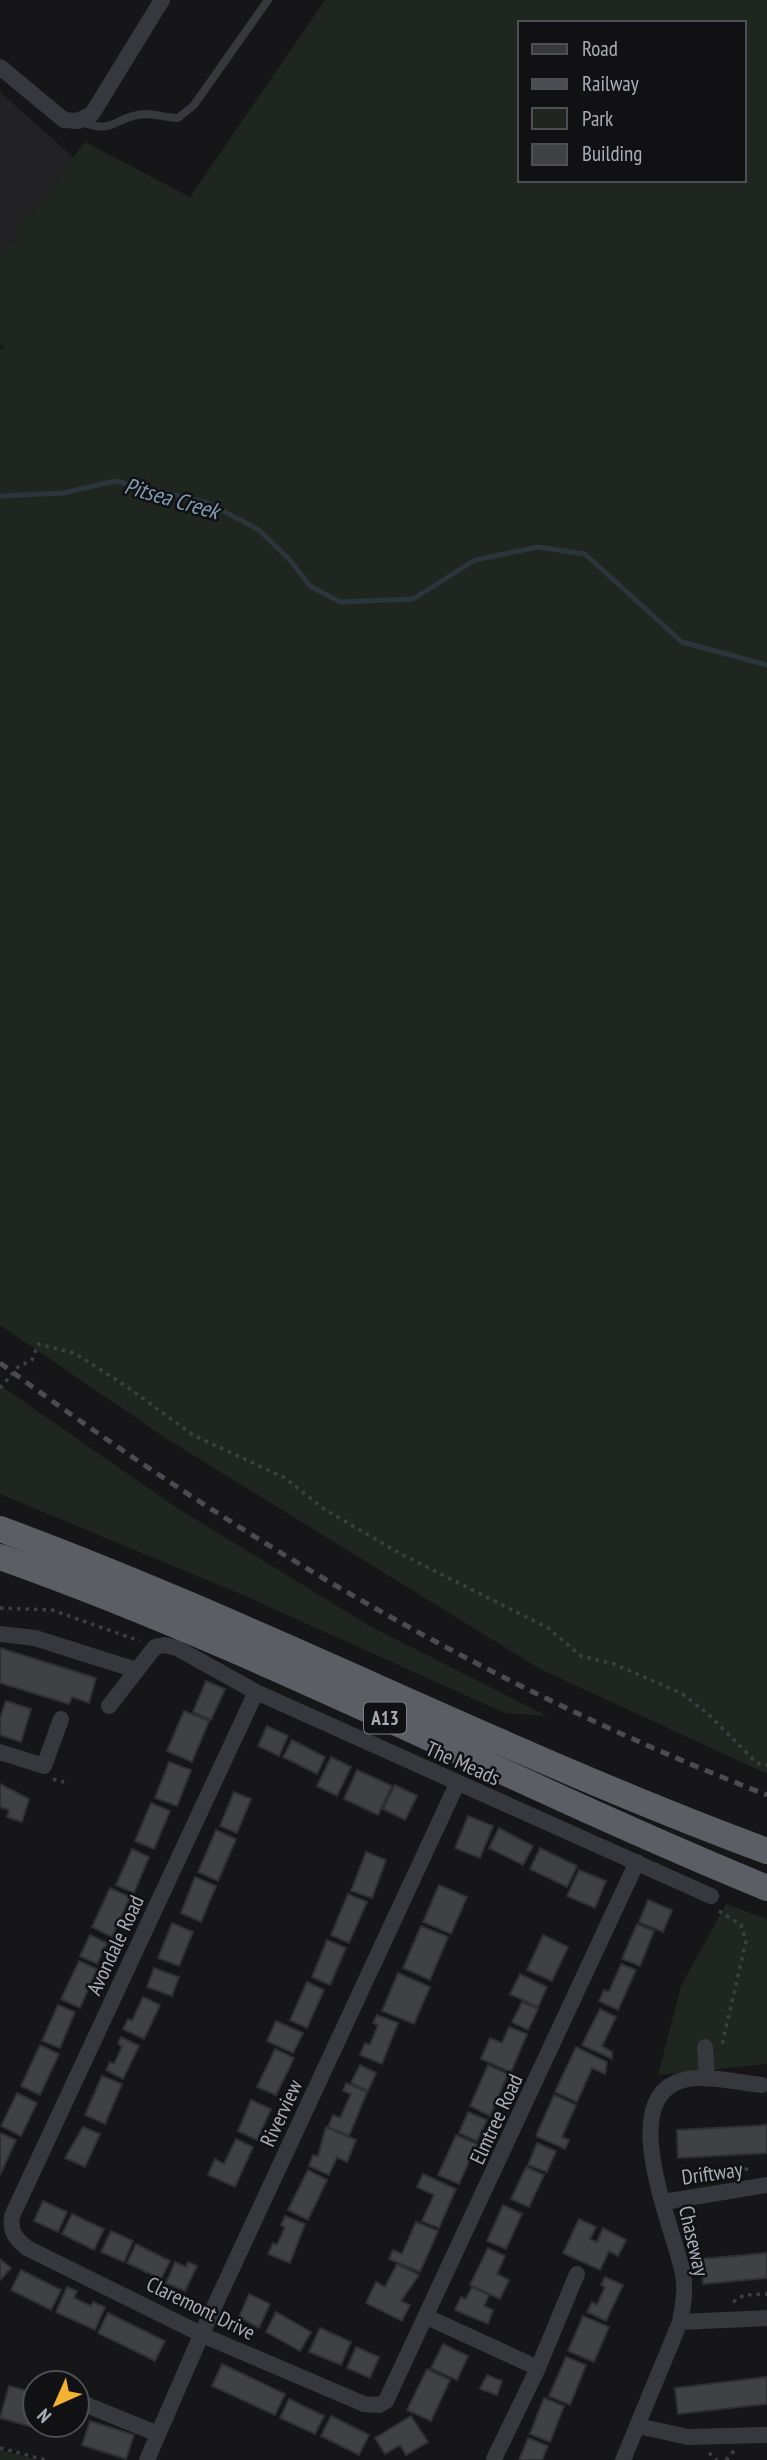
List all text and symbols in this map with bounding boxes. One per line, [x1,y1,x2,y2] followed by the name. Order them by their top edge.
[518,21,746,182] legend
[582,35,618,62] text: Road
[582,70,639,97] text: Railway
[582,105,613,132] text: Park
[582,140,642,167] text: Building
[121,471,226,526] water label: Pitsea Creek
[364,1702,406,1734] road number: A13
[422,1735,504,1791] street label: The Meads
[80,1891,150,1999] street label: Avondale Road
[463,2070,529,2168] street label: Elmtree Road
[254,2075,308,2151] street label: Riverview
[680,2155,744,2191] street label: Driftway
[673,2203,715,2279] street label: Chaseway
[142,2270,260,2346] street label: Claremont Drive
[21,2369,91,2439] north arrow
[32,2404,56,2428] text: N

